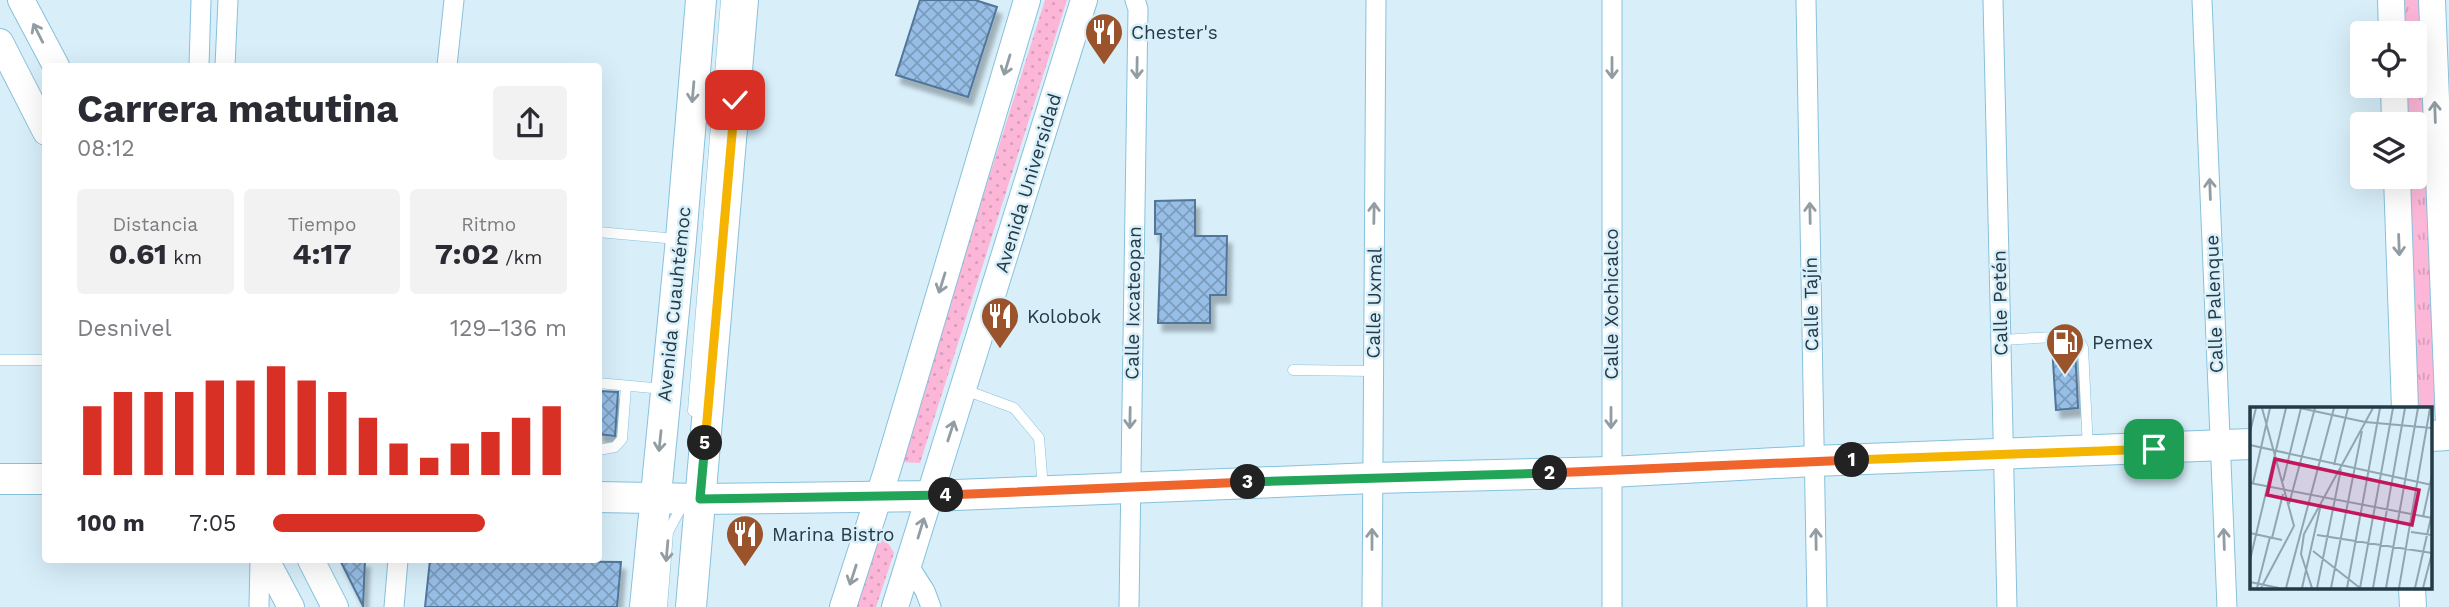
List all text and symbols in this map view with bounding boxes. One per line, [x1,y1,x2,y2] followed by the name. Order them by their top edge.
[1083,11,1125,66] restaurant icon: Chester's
[1131,21,1218,44] place label: Chester's
[2350,21,2427,189] map controls
[2350,21,2427,98] button: locate
[31,23,45,44] one-way arrow
[1000,54,1013,76] one-way arrow
[1130,56,1144,79] one-way arrow
[1605,56,1619,79] one-way arrow
[705,70,765,130] pin
[686,81,699,103] one-way arrow
[716,81,754,119] icon: check
[493,86,567,160] button: share
[77,87,398,131] text: Carrera matutina
[990,91,1066,275] street label: Avenida Universidad
[2429,101,2442,124] one-way arrow
[2350,112,2427,189] button: layers
[77,135,135,162] text: 08:12
[2203,178,2216,201] one-way arrow
[1368,202,1381,225] one-way arrow
[1803,202,1817,225] one-way arrow
[652,205,696,403] street label: Avenida Cuauhtémoc
[113,213,198,236] text: Distancia
[288,213,356,236] text: Tiempo
[461,213,516,236] text: Ritmo
[1120,226,1146,380] street label: Calle Ixcateopan
[1600,228,1623,380] street label: Calle Xochicalco
[2392,233,2406,256] one-way arrow
[2200,234,2228,374] street label: Calle Palenque
[108,236,167,271] text: 0.61
[292,236,352,271] text: 4:17
[435,236,499,271] text: 7:02
[167,246,202,269] text: km
[499,246,542,269] text: /km
[1362,247,1386,359] street label: Calle Uxmal
[1988,250,2012,356] street label: Calle Petén
[1799,257,1823,351] street label: Calle Tajín
[935,272,948,294] one-way arrow
[979,295,1021,350] restaurant icon: Kolobok
[1027,305,1102,328] place label: Kolobok
[77,315,172,342] text: Desnivel
[450,315,567,342] text: 129–136 m
[2044,321,2086,376] fuel station icon: Pemex
[2092,331,2153,354] place label: Pemex
[1124,406,1137,429] one-way arrow
[1604,406,1618,429] one-way arrow
[2250,407,2432,590] inset map
[2124,419,2184,479] pin
[945,420,958,442] one-way arrow
[688,426,722,460] pin: 5
[654,429,667,452] one-way arrow
[2135,430,2173,468] icon: arrive
[699,431,710,454] text: 5
[1834,442,1870,477] pin: 1
[1847,448,1856,471] text: 1
[1532,456,1568,490] pin: 2
[1544,461,1555,484] text: 2
[1230,464,1266,500] pin: 3
[1242,470,1253,493] text: 3
[928,477,964,512] pin: 4
[939,483,952,506] text: 4
[77,510,145,537] text: 100 m
[189,510,236,537] text: 7:05
[724,513,766,568] restaurant icon: Marina Bistro
[915,518,928,540] one-way arrow
[772,523,895,546] place label: Marina Bistro
[1365,528,1379,551] one-way arrow
[1809,528,1822,551] one-way arrow
[2218,528,2231,551] one-way arrow
[660,539,673,562] one-way arrow
[846,564,858,586] one-way arrow

